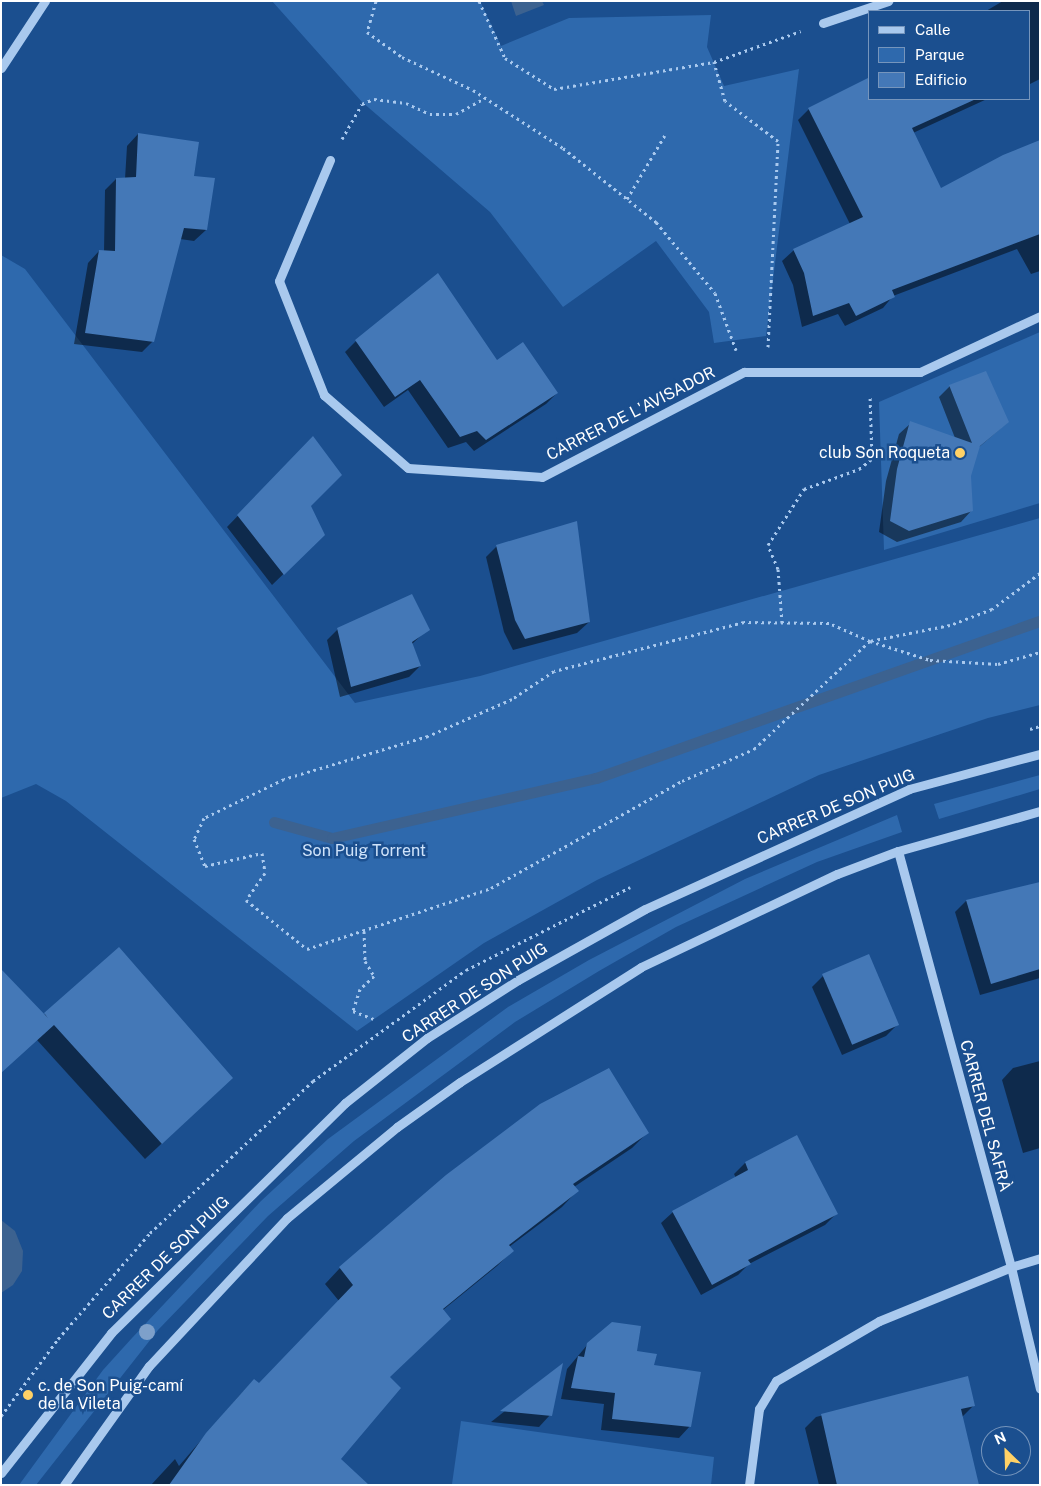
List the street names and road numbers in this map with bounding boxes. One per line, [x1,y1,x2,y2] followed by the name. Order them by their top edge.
[543,363,719,465] street label: CARRER DE L'AVISADOR
[754,765,918,849] street label: CARRER DE SON PUIG
[399,939,551,1047] street label: CARRER DE SON PUIG
[955,1038,1015,1194] street label: CARRER DEL SAFRÀ
[98,1192,234,1324] street label: CARRER DE SON PUIG

